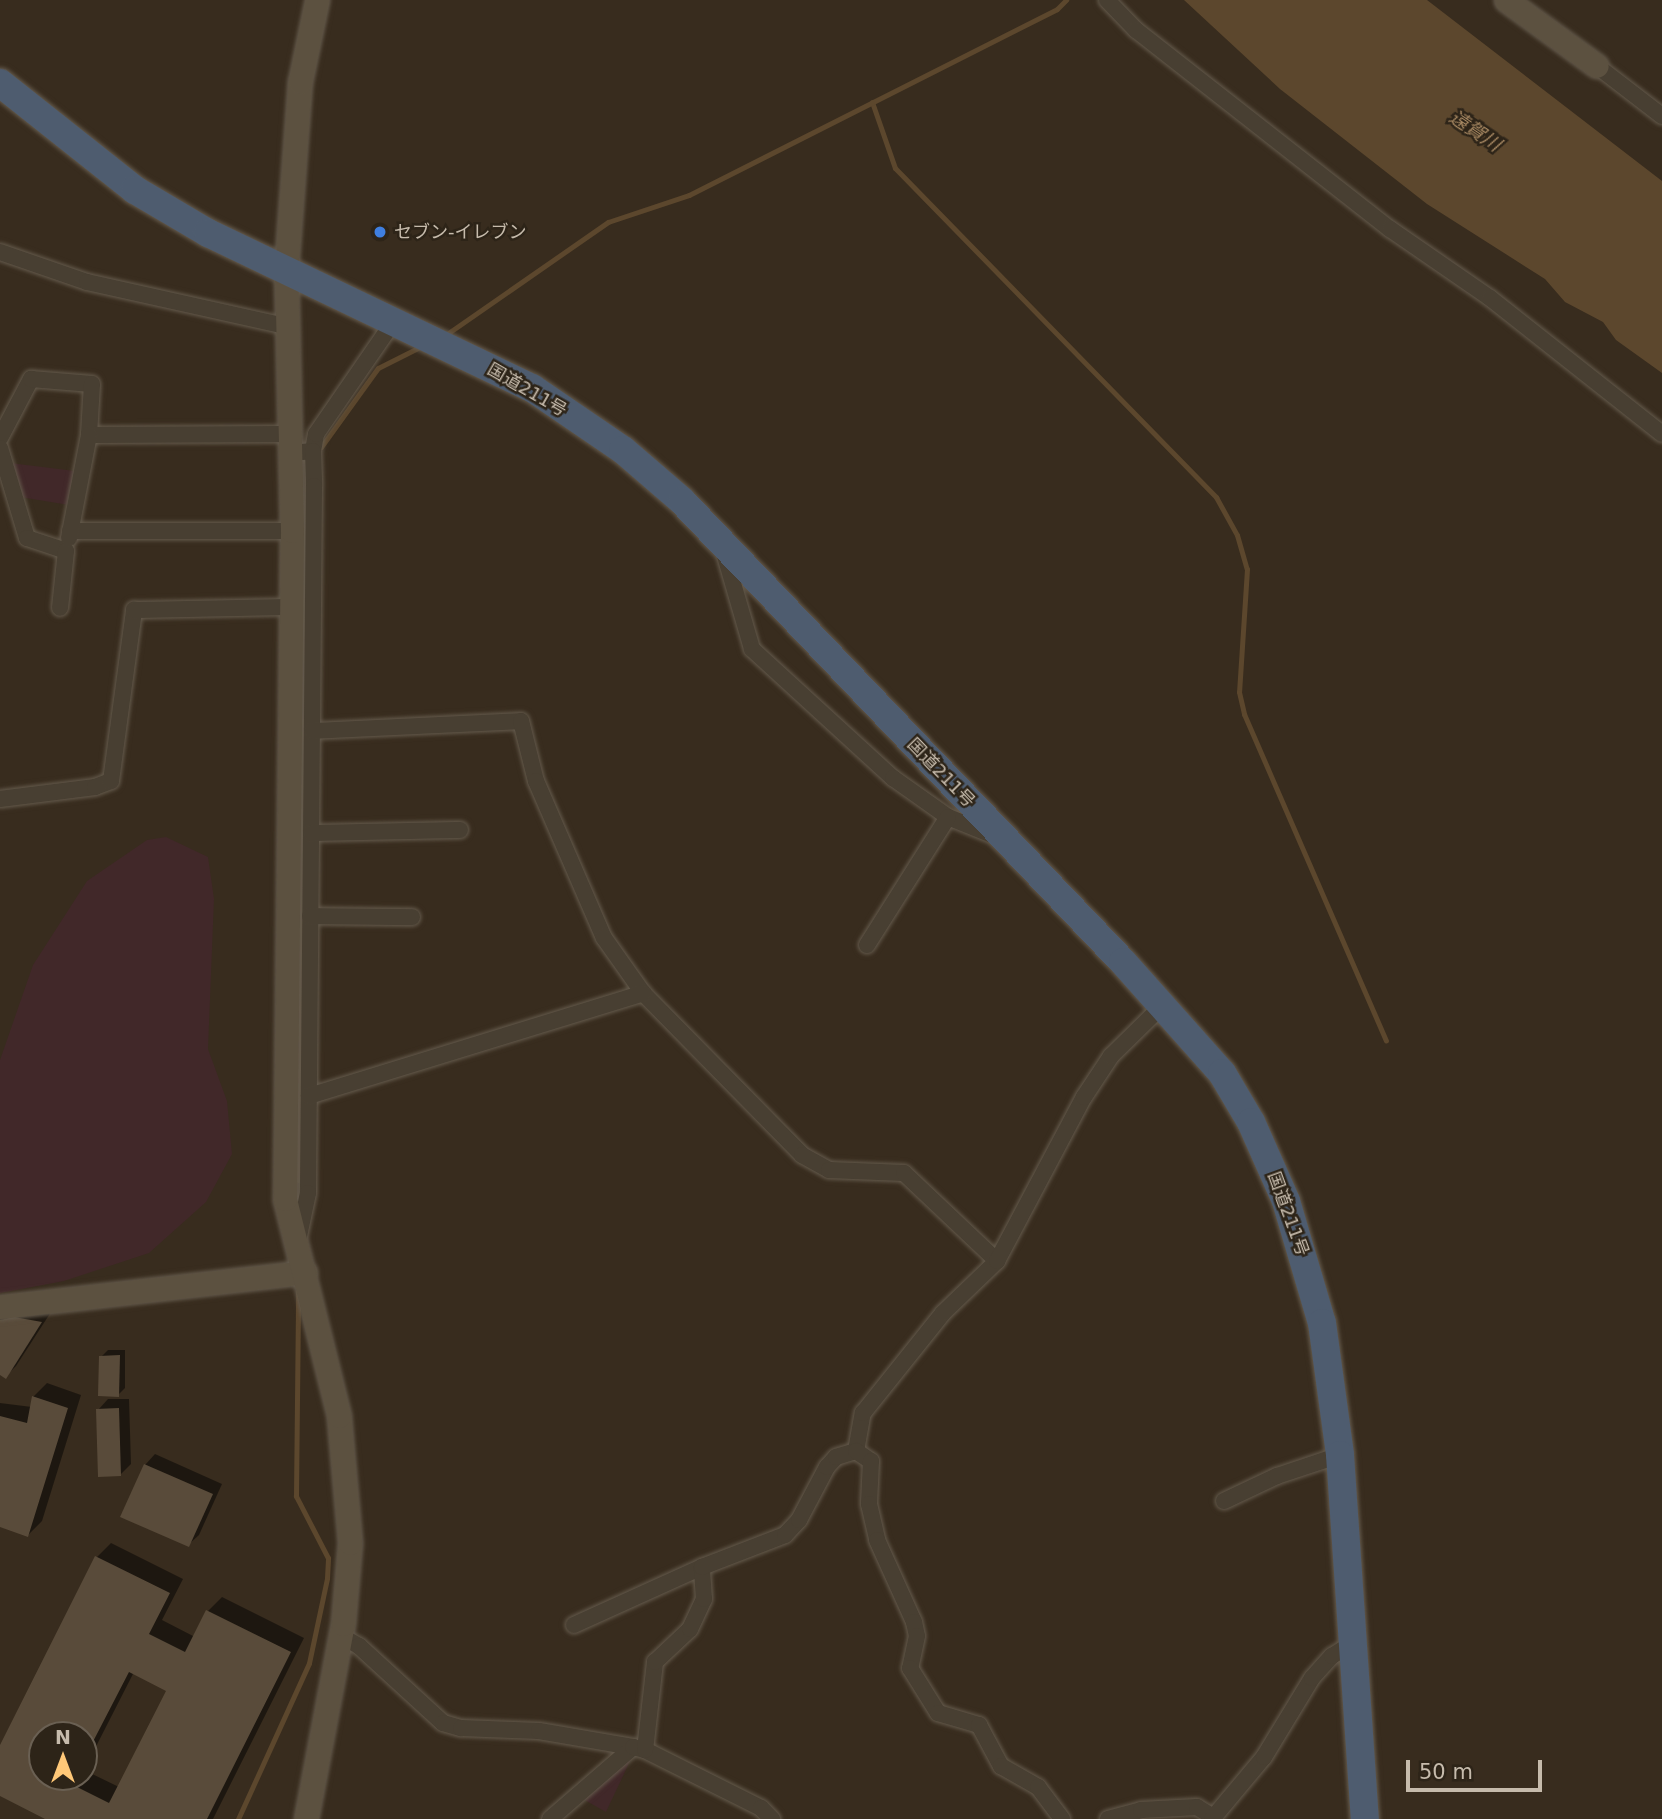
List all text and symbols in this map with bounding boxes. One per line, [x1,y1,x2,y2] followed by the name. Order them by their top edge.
[1445,106,1505,156] water label: 遠賀川
[394,221,526,243] place label: セブン-イレブン
[372,224,388,240] marker: セブン-イレブン
[483,359,571,421] street label: 国道211号
[903,734,979,812] street label: 国道211号
[1263,1169,1313,1259] street label: 国道211号
[28,1721,98,1791] north arrow
[55,1726,71,1748] text: N
[1410,1745,1546,1789] scale bar
[1419,1760,1473,1784] text: 50 m

